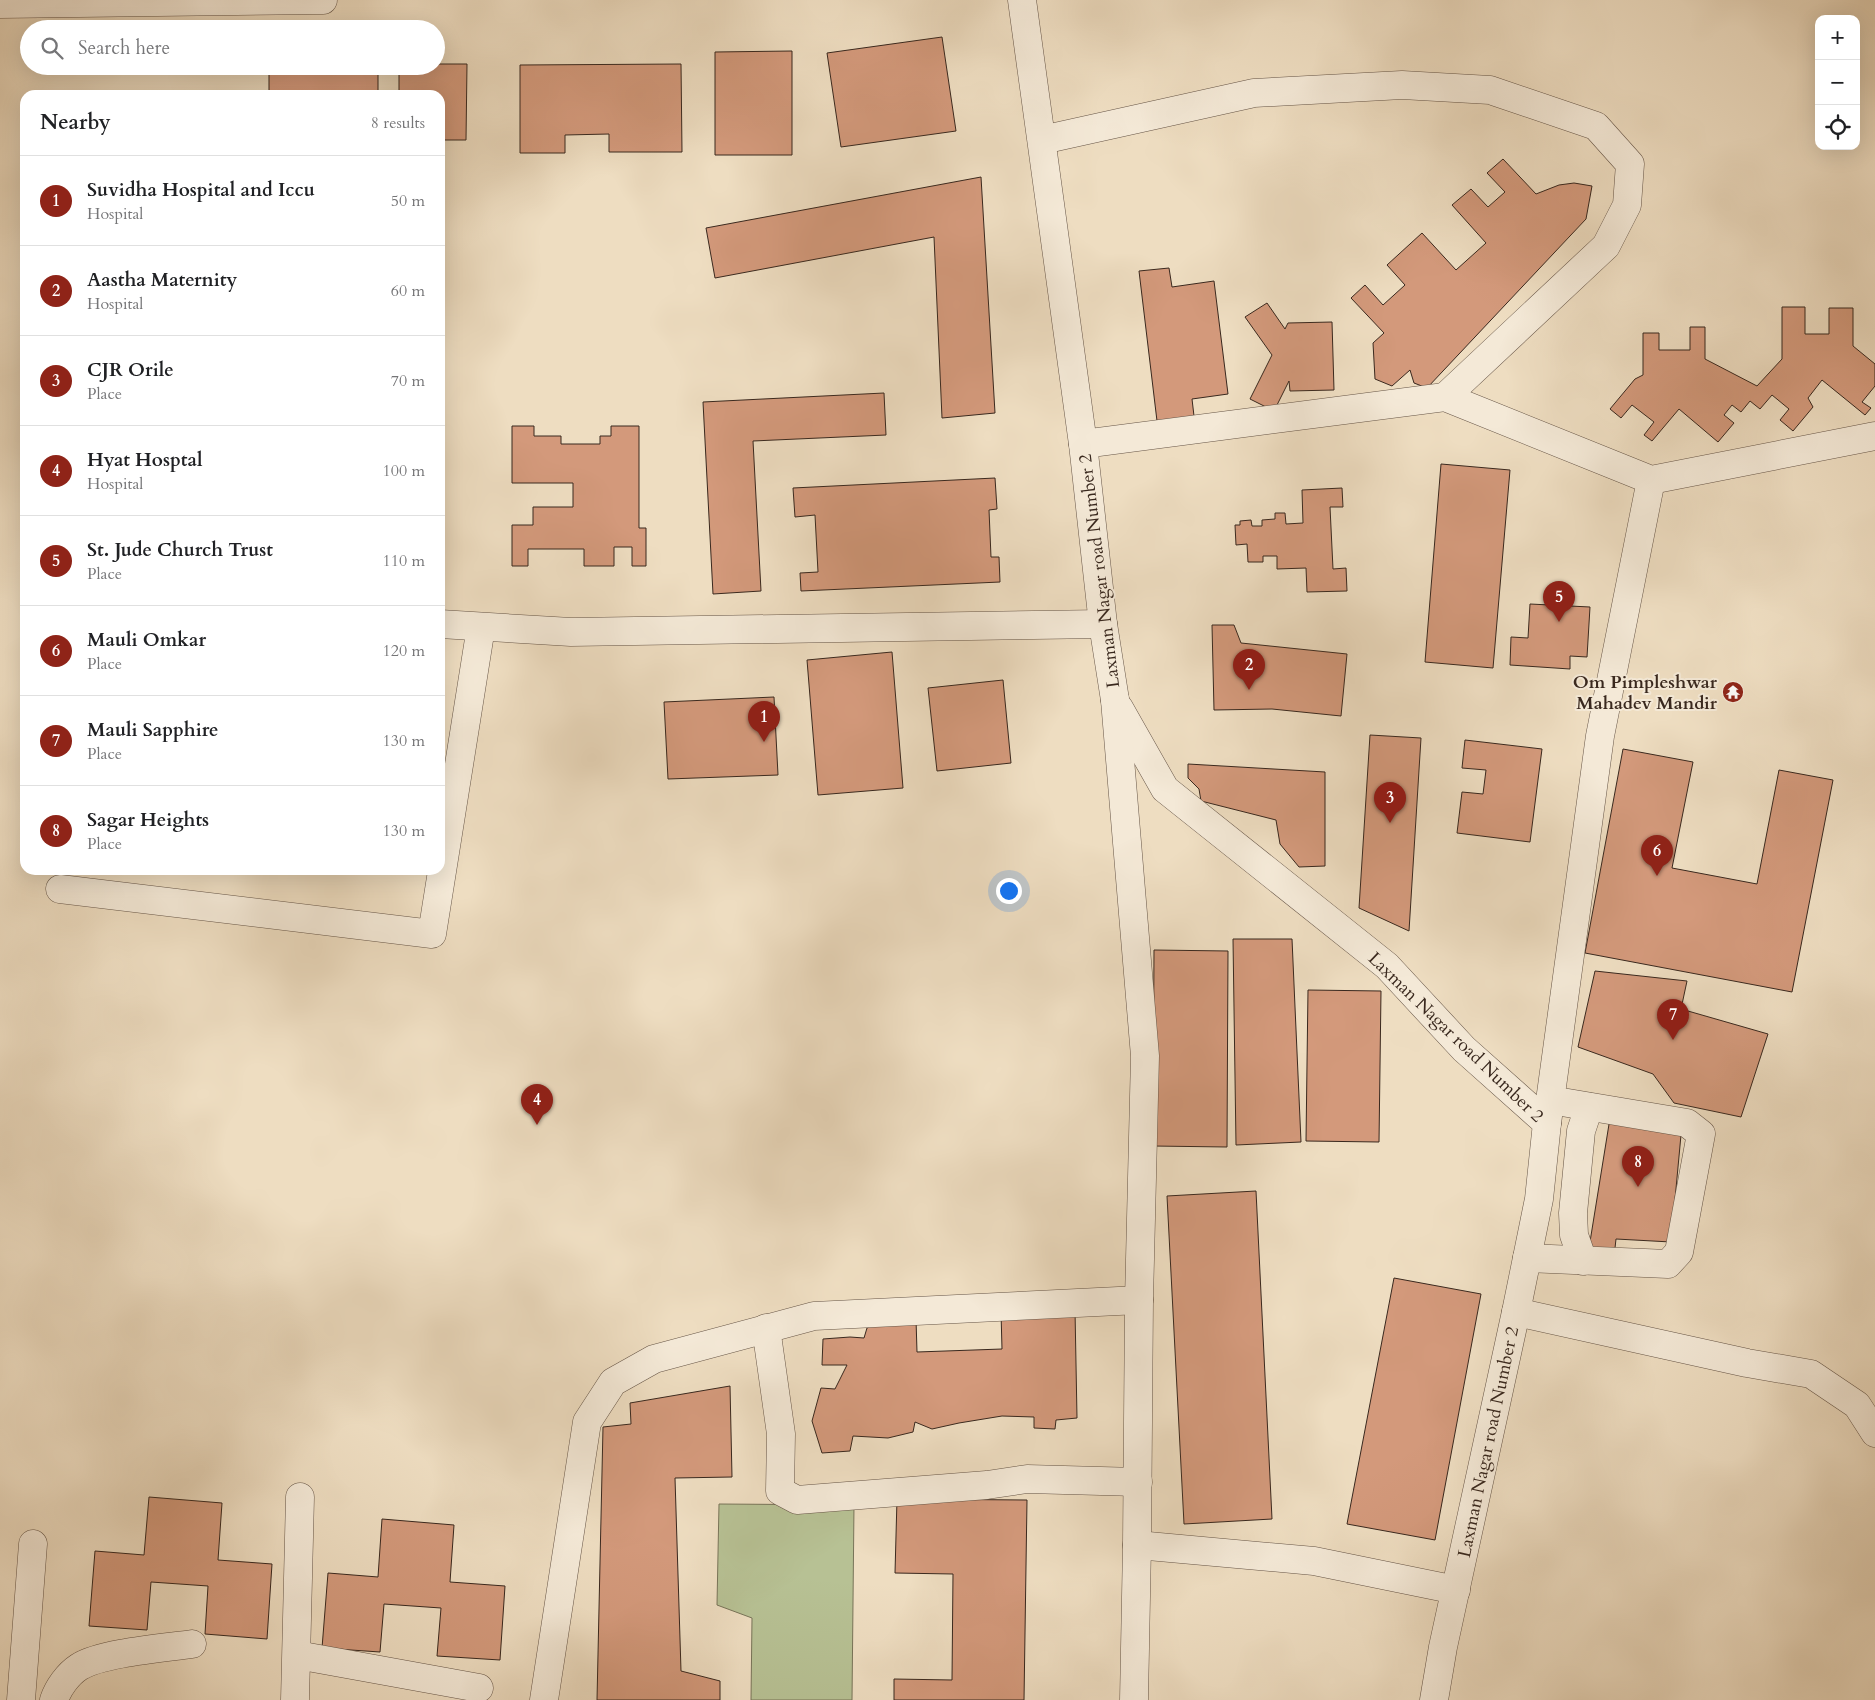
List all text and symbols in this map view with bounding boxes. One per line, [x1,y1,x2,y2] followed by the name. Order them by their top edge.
[1815,15,1860,150] map controls
[1815,15,1860,60] button: +
[20,20,445,75] search box
[38,34,66,62] icon: search
[78,35,170,61] text: Search here
[1815,60,1860,105] button: −
[1815,105,1860,150] button: locate
[40,108,111,137] text: Nearby
[371,112,425,134] text: 8 results
[87,177,315,203] text: Suvidha Hospital and Iccu
[52,190,60,212] text: 1
[391,190,425,212] text: 50 m
[87,203,143,225] text: Hospital
[87,267,237,293] text: Aastha Maternity
[52,280,60,302] text: 2
[391,280,425,302] text: 60 m
[87,293,143,315] text: Hospital
[87,357,174,383] text: CJR Orile
[52,370,60,392] text: 3
[391,370,425,392] text: 70 m
[87,383,122,405] text: Place
[87,447,202,473] text: Hyat Hosptal
[1073,453,1126,689] street label: Laxman Nagar road Number 2
[52,460,60,482] text: 4
[383,460,425,482] text: 100 m
[87,473,143,495] text: Hospital
[87,537,273,563] text: St. Jude Church Trust
[52,550,60,572] text: 5
[383,550,425,572] text: 110 m
[87,563,122,585] text: Place
[1543,581,1575,622] pin: 5
[87,627,206,653] text: Mauli Omkar
[52,640,60,662] text: 6
[383,640,425,662] text: 120 m
[1233,649,1265,690] pin: 2
[87,653,122,675] text: Place
[1573,670,1718,716] place label: Om Pimpleshwar Mahadev Mandir
[1721,680,1745,704] temple icon: Om Pimpleshwar Mahadev Mandir
[748,701,780,742] pin: 1
[87,717,218,743] text: Mauli Sapphire
[52,730,60,752] text: 7
[383,730,425,752] text: 130 m
[87,743,122,765] text: Place
[1374,782,1406,823] pin: 3
[87,807,209,833] text: Sagar Heights
[52,820,60,842] text: 8
[383,820,425,842] text: 130 m
[87,833,122,855] text: Place
[1641,835,1673,876] pin: 6
[996,878,1022,904] your location
[1362,947,1549,1128] street label: Laxman Nagar road Number 2
[1657,999,1689,1040] pin: 7
[521,1084,553,1125] pin: 4
[1622,1146,1654,1187] pin: 8
[1452,1324,1525,1560] street label: Laxman Nagar road Number 2

